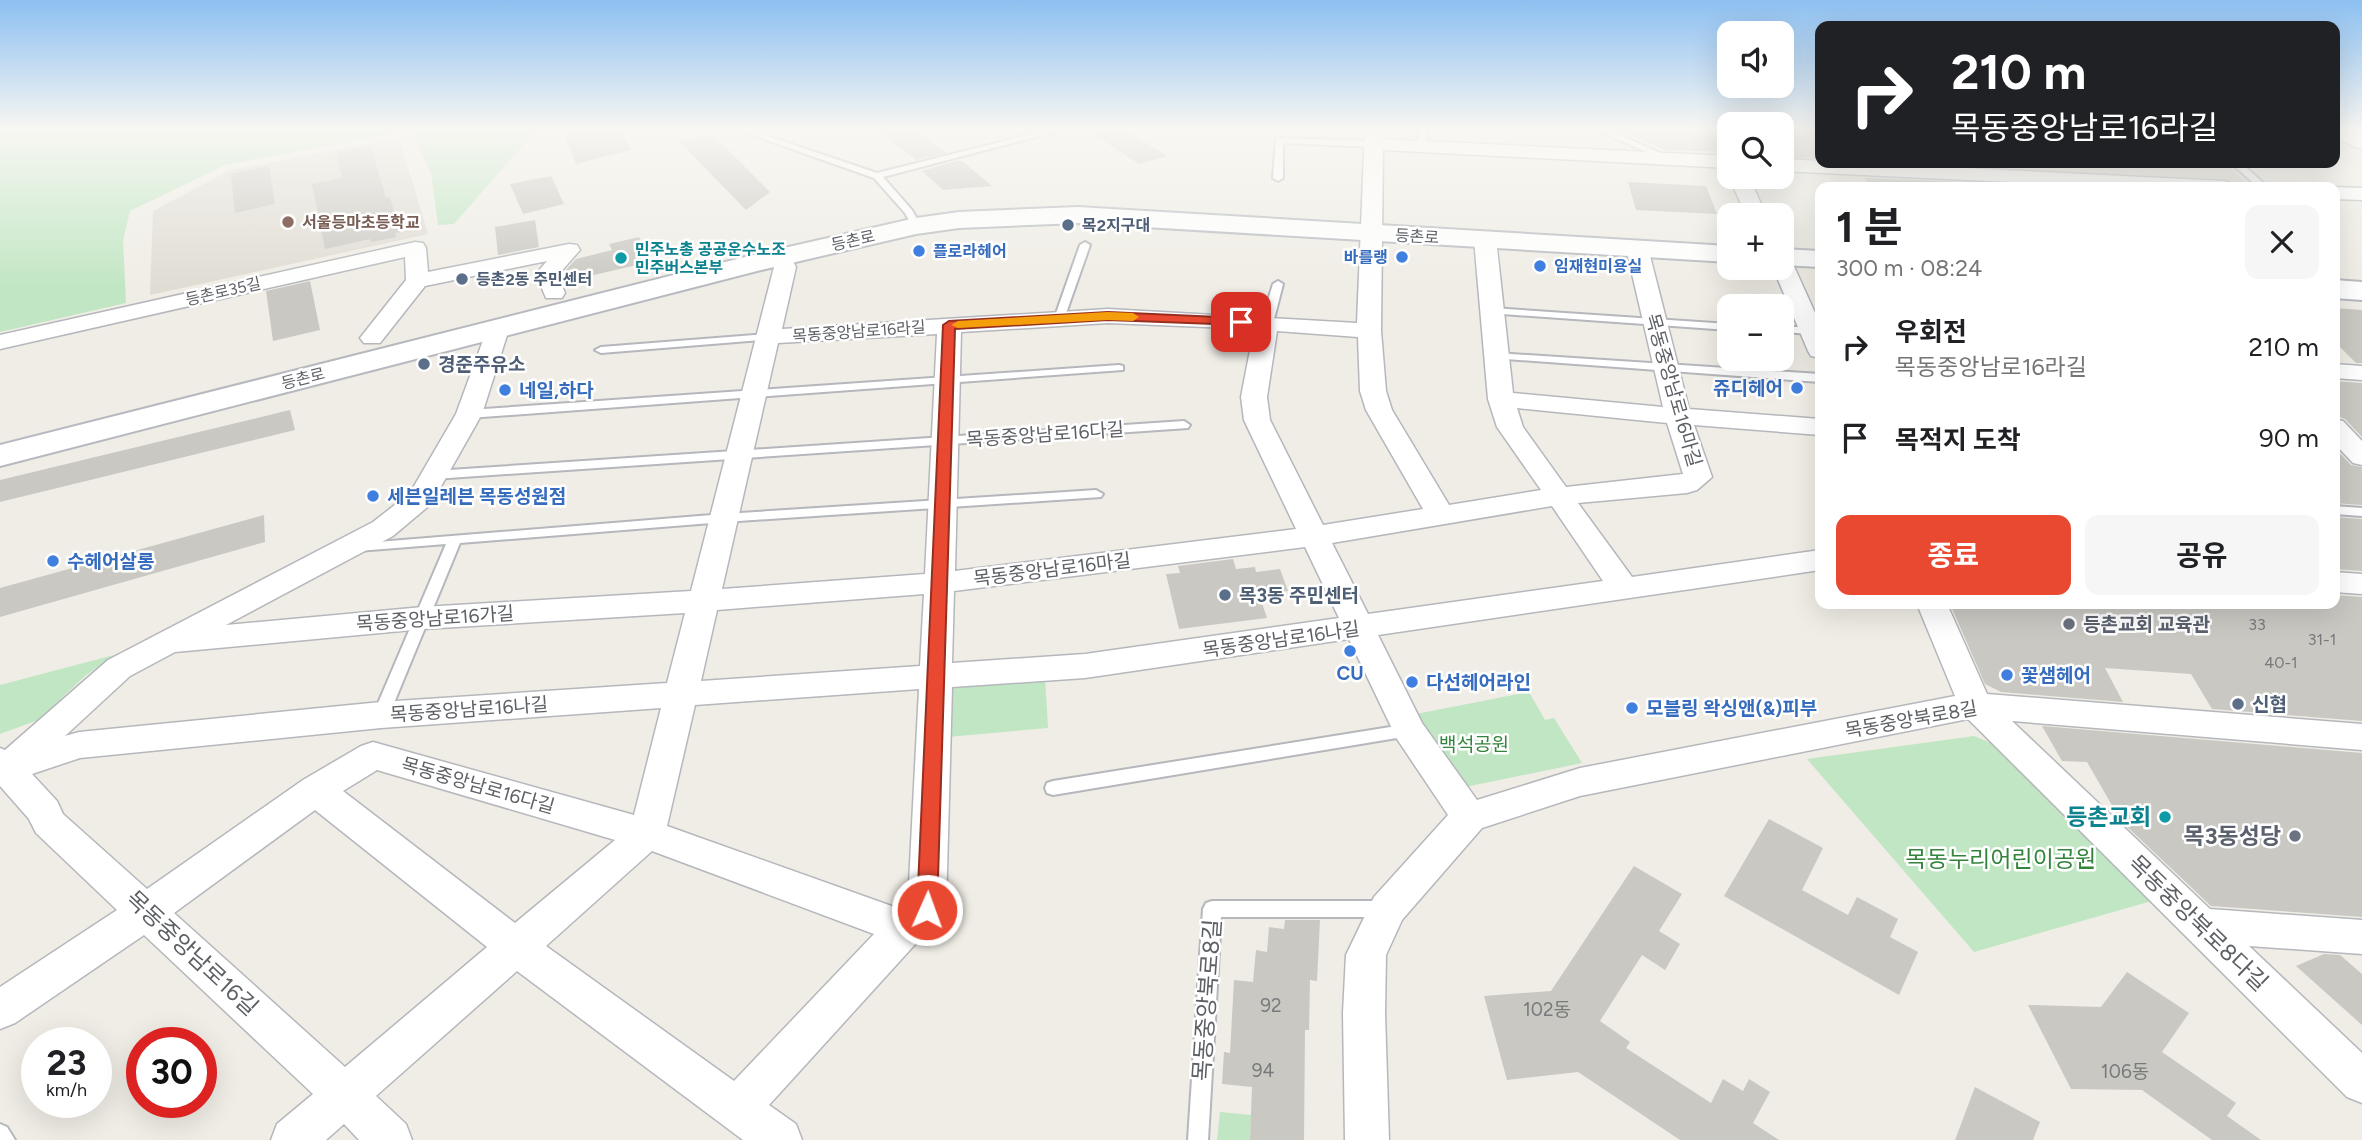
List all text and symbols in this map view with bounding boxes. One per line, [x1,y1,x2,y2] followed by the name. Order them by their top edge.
[1717,21,1794,371] map controls
[1717,21,1794,98] button: sound
[1951,42,2086,101] text: 210 m
[1836,49,1927,140] icon: right
[1951,109,2218,147] text: 목동중앙남로16라길
[1717,112,1794,189] button: search
[1836,202,1902,253] text: 1 분
[1717,203,1794,280] button: +
[2245,205,2319,279] button: close
[302,213,420,232] place label: 서울등마초등학교
[280,214,296,230] marker: 서울등마초등학교
[1082,216,1150,235] place label: 목2지구대
[1060,217,1076,233] marker: 목2지구대
[829,226,877,255] street label: 등촌로
[1394,226,1440,247] street label: 등촌로
[635,240,786,277] place label: 민주노총 공공운수노조 민주버스본부
[933,242,1007,261] place label: 플로라헤어
[911,243,927,259] marker: 플로라헤어
[1344,248,1388,267] place label: 바를랭
[1394,249,1410,265] marker: 바를랭
[613,250,629,266] marker: 민주노총 공공운수노조 민주버스본부
[1836,254,1982,282] text: 300 m · 08:24
[1554,257,1642,276] place label: 임재현미용실
[1532,258,1548,274] marker: 임재현미용실
[476,270,592,289] place label: 등촌2동 주민센터
[454,271,470,287] marker: 등촌2동 주민센터
[184,274,263,309] street label: 등촌로35길
[1211,292,1271,352] pin
[1717,294,1794,371] button: −
[1222,303,1260,341] icon: arrive
[1641,311,1706,469] street label: 목동중앙남로16마길
[1895,316,1967,348] text: 우회전
[792,317,926,346] street label: 목동중앙남로16라길
[1836,328,1874,366] icon: right
[2249,331,2319,363] text: 210 m
[438,353,525,376] place label: 경준주유소
[1895,353,2087,381] text: 목동중앙남로16라길
[416,356,432,372] marker: 경준주유소
[279,364,327,393] street label: 등촌로
[1713,377,1783,400] place label: 쥬디헤어
[519,379,594,402] place label: 네일,하다
[1789,380,1805,396] marker: 쥬디헤어
[497,382,513,398] marker: 네일,하다
[965,418,1125,451] street label: 목동중앙남로16다길
[1836,419,1874,457] icon: arrive
[2259,422,2319,454] text: 90 m
[1895,424,2021,456] text: 목적지 도착
[387,485,566,508] place label: 세븐일레븐 목동성원점
[365,488,381,504] marker: 세븐일레븐 목동성원점
[1836,515,2071,595] button: 종료
[2085,515,2319,595] button: 공유
[972,548,1132,591] street label: 목동중앙남로16마길
[67,550,154,573] place label: 수헤어살롱
[45,553,61,569] marker: 수헤어살롱
[1239,584,1359,607] place label: 목3동 주민센터
[1217,587,1233,603] marker: 목3동 주민센터
[355,602,515,635] street label: 목동중앙남로16가길
[2083,613,2210,636] place label: 등촌교회 교육관
[2248,615,2266,634] house number: 33
[2061,616,2077,632] marker: 등촌교회 교육관
[1201,617,1361,662] street label: 목동중앙남로16나길
[2308,630,2336,649] house number: 31-1
[1342,643,1358,659] marker: CU
[2264,653,2298,672] house number: 40-1
[1336,662,1364,685] place label: CU
[2021,664,2091,687] place label: 꽃샘헤어
[1999,667,2015,683] marker: 꽃샘헤어
[1426,671,1531,694] place label: 다선헤어라인
[1404,674,1420,690] marker: 다선헤어라인
[389,693,549,726] street label: 목동중앙남로16나길
[2252,693,2287,716] place label: 신협
[2230,696,2246,712] marker: 신협
[1646,697,1817,720] place label: 모블링 왁싱앤(&)피부
[1843,697,1979,742] street label: 목동중앙북로8길
[1624,700,1640,716] marker: 모블링 왁싱앤(&)피부
[1439,733,1509,756] park label: 백석공원
[399,753,557,818] street label: 목동중앙남로16다길
[2066,803,2151,831] place label: 등촌교회
[2157,809,2173,825] marker: 등촌교회
[2184,822,2281,850] place label: 목3동성당
[2287,828,2303,844] marker: 목3동성당
[1906,845,2096,873] park label: 목동누리어린이공원
[2122,849,2274,997] street label: 목동중앙북로8다길
[890,873,964,947] position arrow
[120,885,264,1021] street label: 목동중앙남로16길
[1187,918,1227,1082] street label: 목동중앙북로8길
[1260,994,1282,1017] house number: 92
[1523,998,1571,1021] house number: 102동
[126,1027,217,1118] speed limit sign: 30
[47,1042,86,1084] text: 23
[1252,1059,1274,1082] house number: 94
[2101,1060,2149,1083] house number: 106동
[46,1079,87,1101] text: km/h

